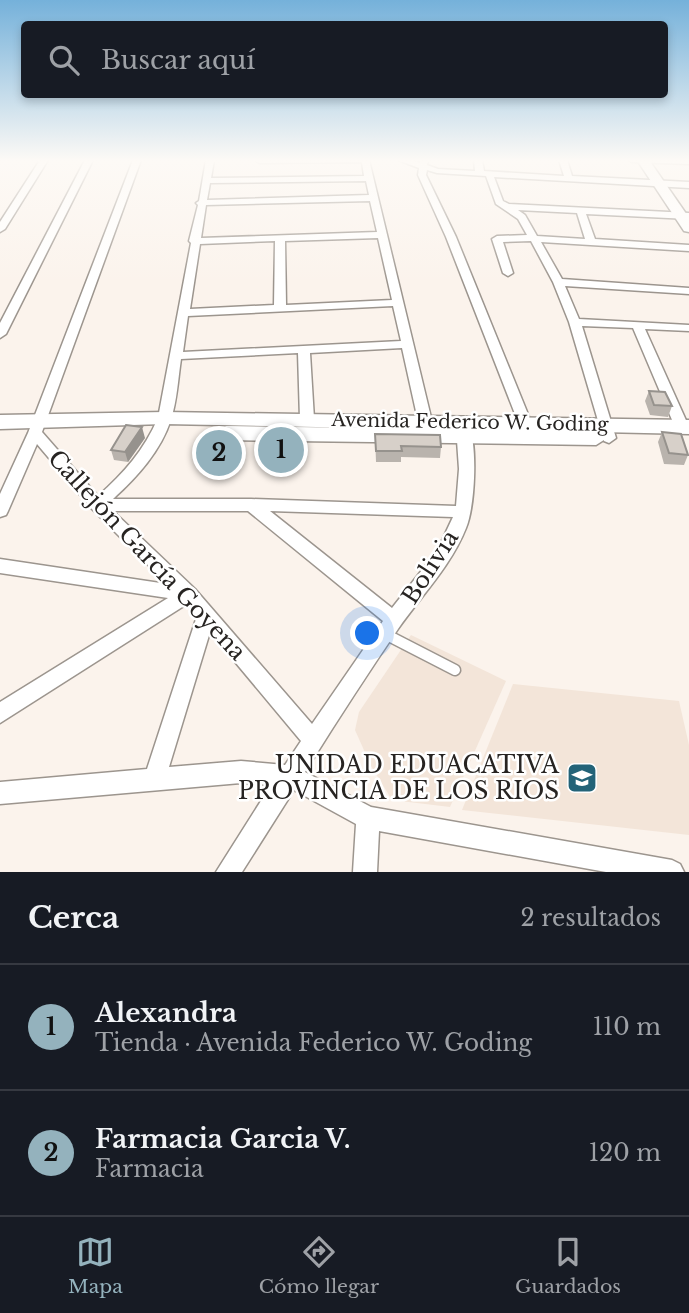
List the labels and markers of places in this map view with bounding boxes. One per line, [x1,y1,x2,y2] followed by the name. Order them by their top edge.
[258,424,304,476] pin: 1
[196,427,242,479] pin: 2
[238,751,560,805] place label: UNIDAD EDUACATIVA PROVINCIA DE LOS RIOS
[565,761,599,795] school or university icon: UNIDAD EDUACATIVA PROVINCIA DE LOS RIOS

